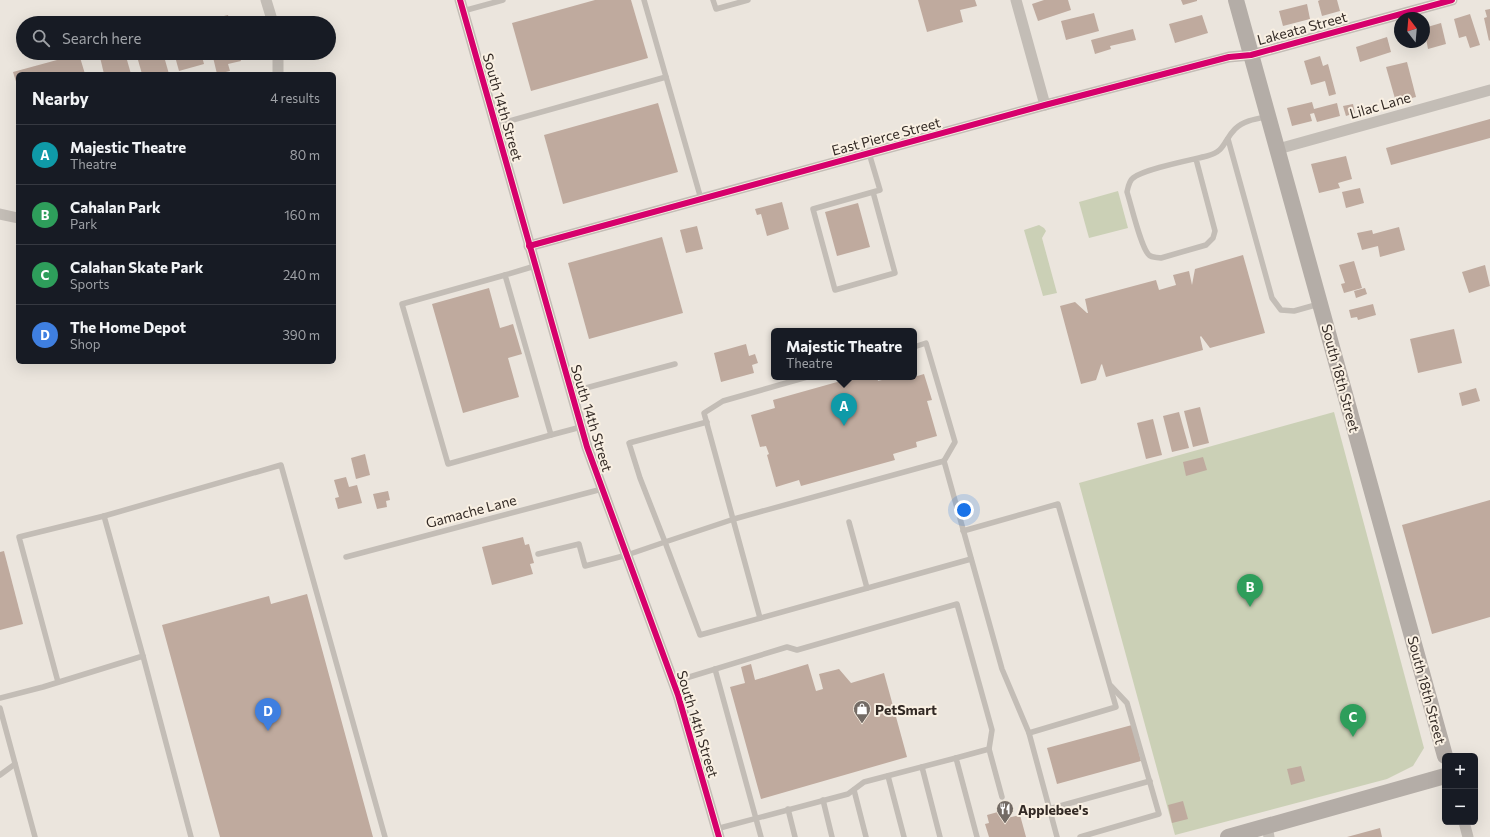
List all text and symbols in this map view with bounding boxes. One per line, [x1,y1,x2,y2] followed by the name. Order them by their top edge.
[1255,8,1349,48] street label: Lakeata Street
[1394,12,1430,48] north arrow
[16,16,336,60] search box
[30,27,52,49] icon: search
[62,29,141,47] text: Search here
[479,51,527,163] street label: South 14th Street
[32,88,89,109] text: Nearby
[1347,88,1413,122] street label: Lilac Lane
[270,90,320,106] text: 4 results
[830,113,943,159] street label: East Pierce Street
[70,138,186,156] text: Majestic Theatre
[40,147,50,163] text: A
[290,147,320,163] text: 80 m
[70,156,117,172] text: Theatre
[70,198,161,216] text: Cahalan Park
[41,207,49,223] text: B
[284,207,320,223] text: 160 m
[70,216,97,232] text: Park
[70,258,203,276] text: Calahan Skate Park
[41,267,49,283] text: C
[283,267,320,283] text: 240 m
[70,276,110,292] text: Sports
[70,318,186,336] text: The Home Depot
[1318,322,1364,434] street label: South 18th Street
[40,327,50,343] text: D
[282,327,320,343] text: 390 m
[771,328,917,380] popup
[70,336,101,352] text: Shop
[786,337,902,355] text: Majestic Theatre
[786,355,833,371] text: Theatre
[568,362,616,474] street label: South 14th Street
[831,393,857,426] pin: A
[424,491,518,531] street label: Gamache Lane
[954,500,974,520] your location
[1237,574,1263,607] pin: B
[1404,634,1450,746] street label: South 18th Street
[674,668,722,780] street label: South 14th Street
[255,698,281,731] pin: D
[852,699,872,724] shop icon: PetSmart
[875,701,937,718] place label: PetSmart
[1340,704,1366,737] pin: C
[1442,753,1478,825] map controls
[1442,753,1478,789] button: +
[1442,789,1478,825] button: −
[995,799,1015,824] restaurant icon: Applebee's
[1018,801,1089,818] place label: Applebee's

